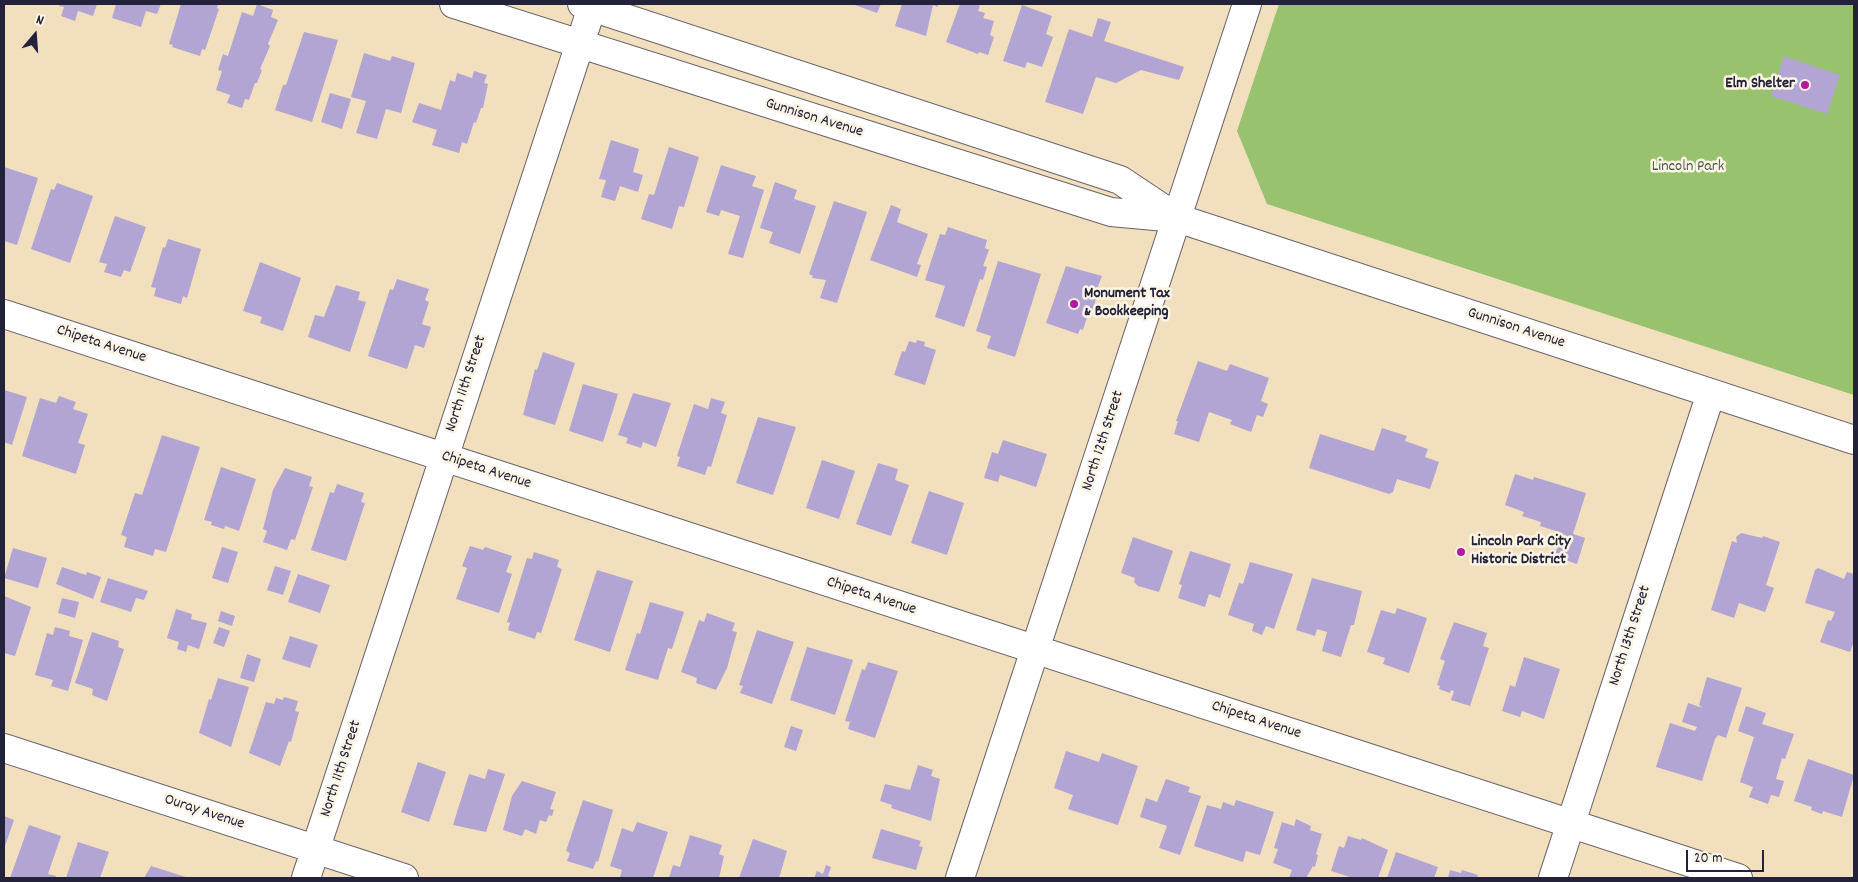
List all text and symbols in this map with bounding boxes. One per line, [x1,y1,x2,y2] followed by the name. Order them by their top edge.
[10,10,60,60] north arrow
[33,10,46,31] text: N
[1725,75,1795,95] place label: Elm Shelter
[1799,79,1811,91] marker: Elm Shelter
[763,95,865,143] street label: Gunnison Avenue
[1652,158,1724,178] park label: Lincoln Park
[1084,285,1170,323] place label: Monument Tax & Bookkeeping
[1068,298,1080,310] marker: Monument Tax & Bookkeeping
[1465,304,1567,354] street label: Gunnison Avenue
[54,321,148,369] street label: Chipeta Avenue
[442,333,492,435] street label: North 11th Street
[1079,389,1129,493] street label: North 12th Street
[439,447,533,495] street label: Chipeta Avenue
[1471,533,1570,571] place label: Lincoln Park City Historic District
[1455,546,1467,558] marker: Lincoln Park City Historic District
[824,573,918,621] street label: Chipeta Avenue
[1606,583,1656,689] street label: North 13th Street
[1209,697,1303,745] street label: Chipeta Avenue
[317,718,367,820] street label: North 11th Street
[161,791,247,835] street label: Ouray Avenue
[1688,840,1766,872] scale bar
[1694,848,1722,870] text: 20 m

